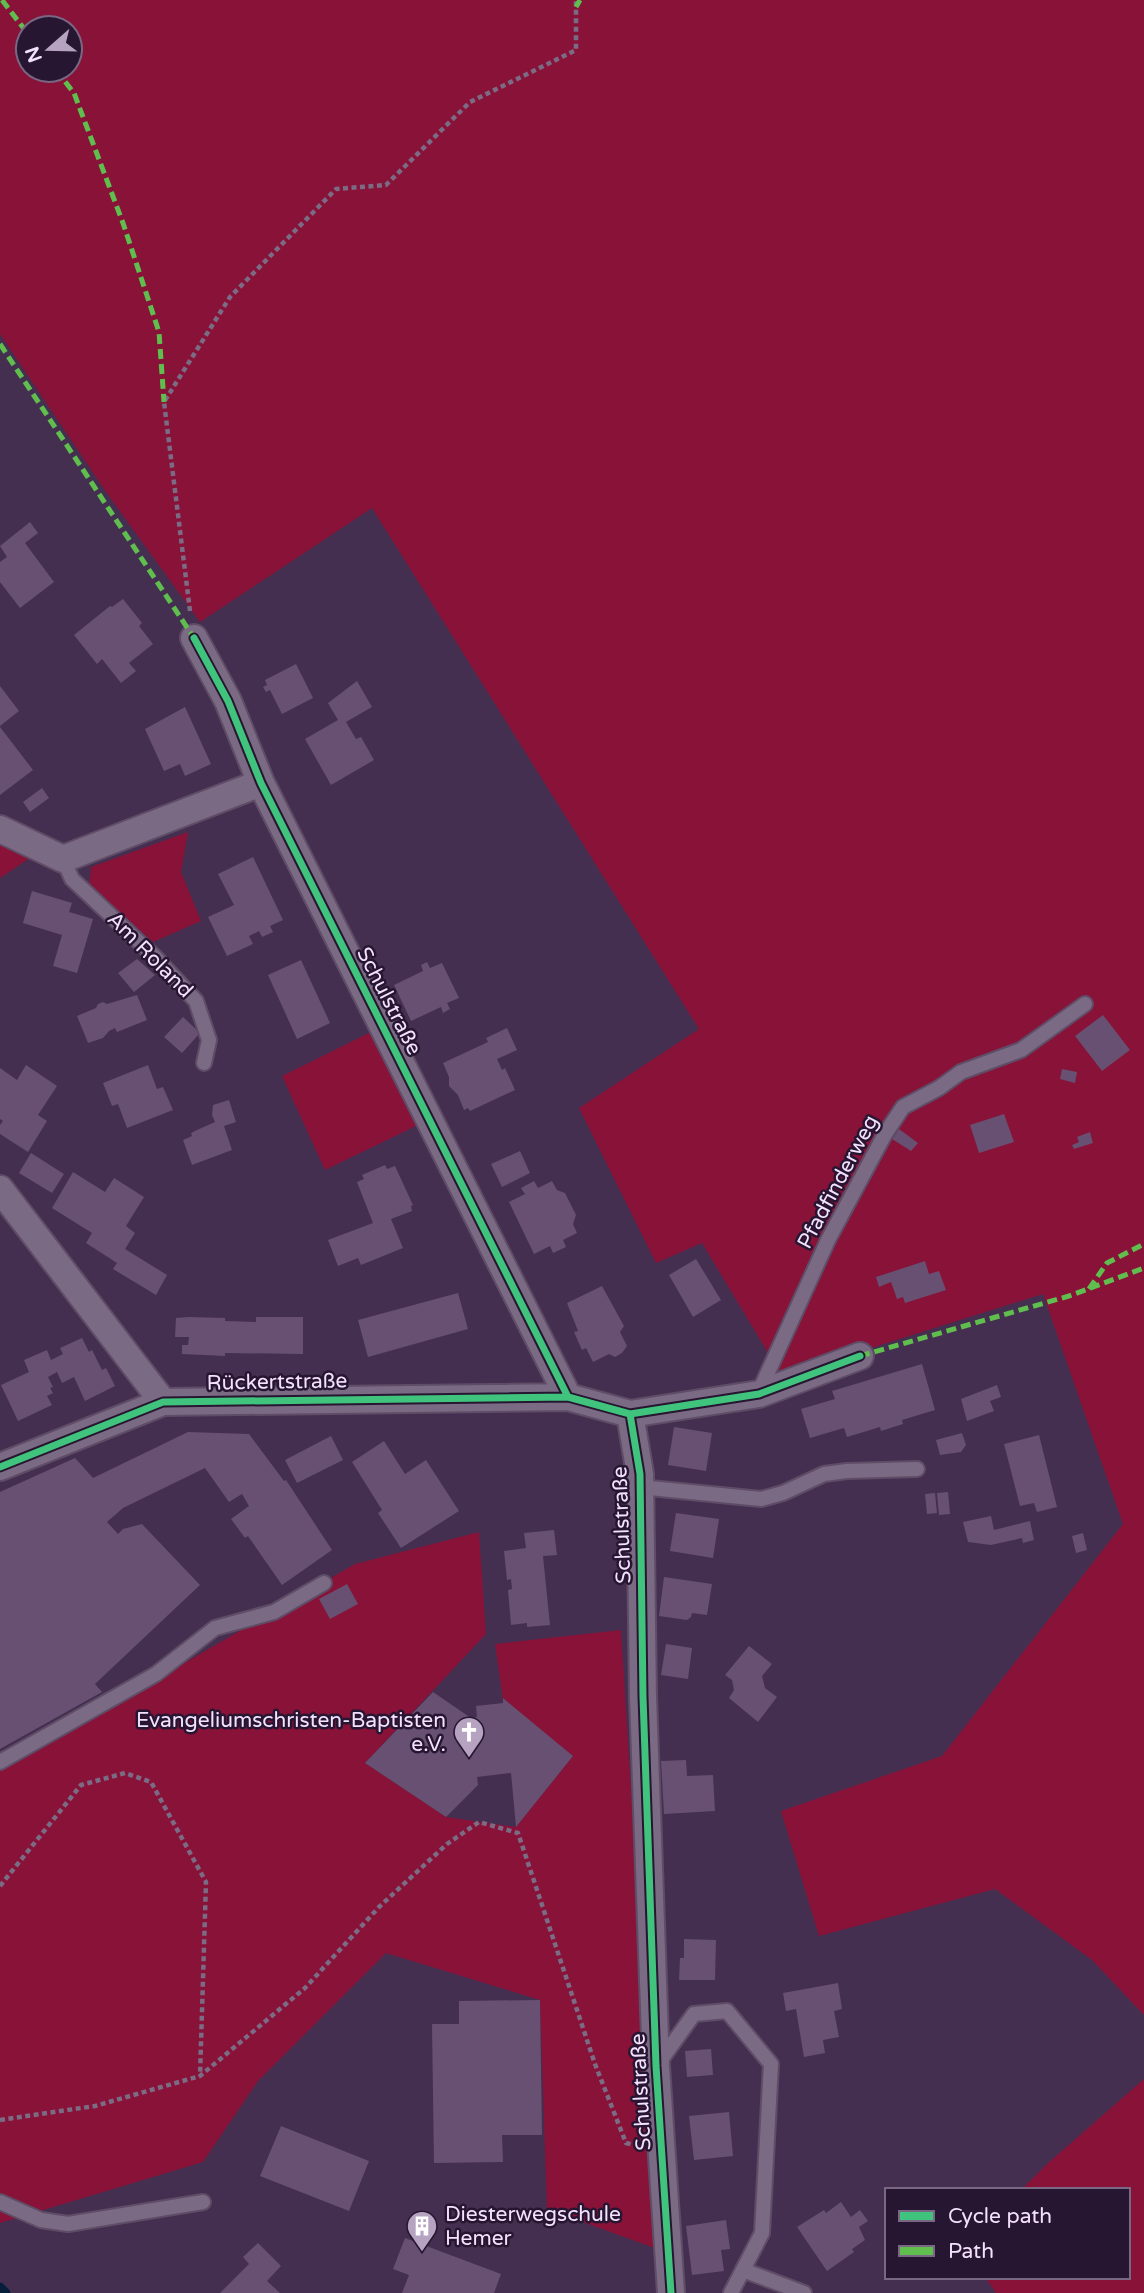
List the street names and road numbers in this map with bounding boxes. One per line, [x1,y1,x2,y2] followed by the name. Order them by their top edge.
[102,907,198,1003] street label: Am Roland
[351,943,427,1059] street label: Schulstraße
[792,1111,884,1253] street label: Pfadfinderweg
[206,1368,348,1396] street label: Rückertstraße
[607,1466,637,1584] street label: Schulstraße
[625,2033,657,2151] street label: Schulstraße

